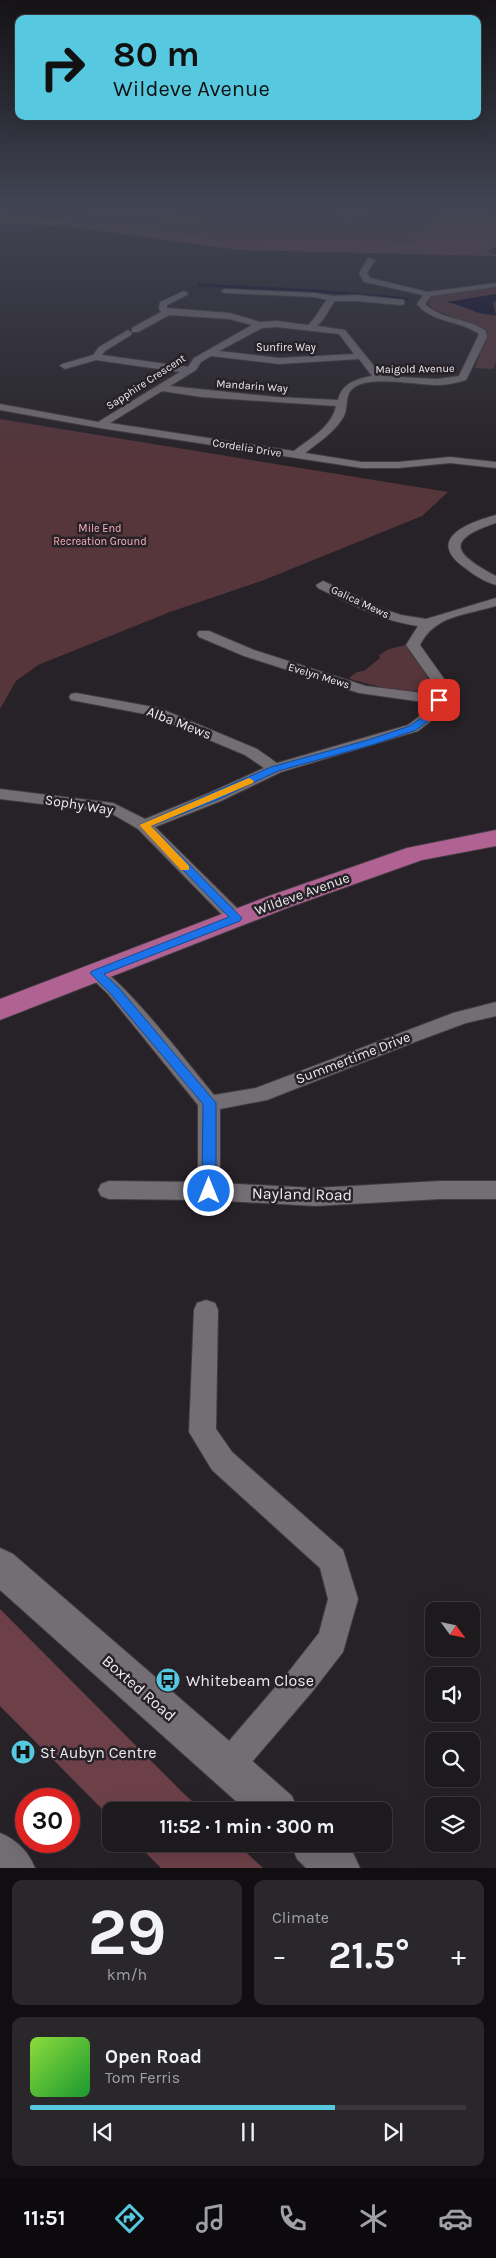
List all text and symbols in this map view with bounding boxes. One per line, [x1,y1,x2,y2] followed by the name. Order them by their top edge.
[113,34,200,75] text: 80 m
[30,35,95,100] icon: right
[113,76,270,102] text: Wildeve Avenue
[256,341,316,354] street label: Sunfire Way
[104,352,188,412] street label: Sapphire Crescent
[375,362,455,376] street label: Maigold Avenue
[216,377,288,395] street label: Mandarin Way
[212,436,283,460] street label: Cordelia Drive
[53,522,147,548] park label: Mile End Recreation Ground
[329,583,391,621] street label: Galica Mews
[287,660,351,692] street label: Evelyn Mews
[418,679,460,721] pin
[425,686,453,714] icon: arrive
[144,703,214,743] street label: Alba Mews
[44,791,115,819] street label: Sophy Way
[252,869,352,919] street label: Wildeve Avenue
[293,1028,413,1088] street label: Summertime Drive
[182,1164,234,1216] position arrow
[252,1184,352,1204] street label: Nayland Road
[425,1602,480,1658] north arrow
[425,1602,480,1852] map controls
[98,1651,180,1725] street label: Boxted Road
[155,1667,181,1693] bus stop icon: Whitebeam Close
[425,1667,480,1722] button: sound
[186,1671,314,1690] place label: Whitebeam Close
[425,1732,480,1787] button: search
[10,1739,36,1765] hospital icon: St Aubyn Centre
[40,1743,156,1762] place label: St Aubyn Centre
[15,1788,80,1853] speed limit sign: 30
[425,1797,480,1852] button: layers
[160,1816,335,1838] text: 11:52 · 1 min · 300 m
[88,1894,166,1970] text: 29
[272,1908,329,1927] text: Climate
[328,1933,410,1978] text: 21.5°
[272,1939,287,1972] text: −
[451,1939,466,1972] text: +
[107,1965,147,1984] text: km/h
[105,2046,202,2068] text: Open Road
[105,2068,180,2087] text: Tom Ferris
[89,2118,117,2146] icon: previous
[234,2118,262,2146] icon: pause
[379,2118,407,2146] icon: next
[112,2201,147,2236] icon: directions
[193,2201,228,2236] icon: music
[275,2201,310,2236] icon: phone
[356,2201,391,2236] icon: climate
[438,2201,473,2236] icon: car
[23,2205,65,2231] text: 11:51

